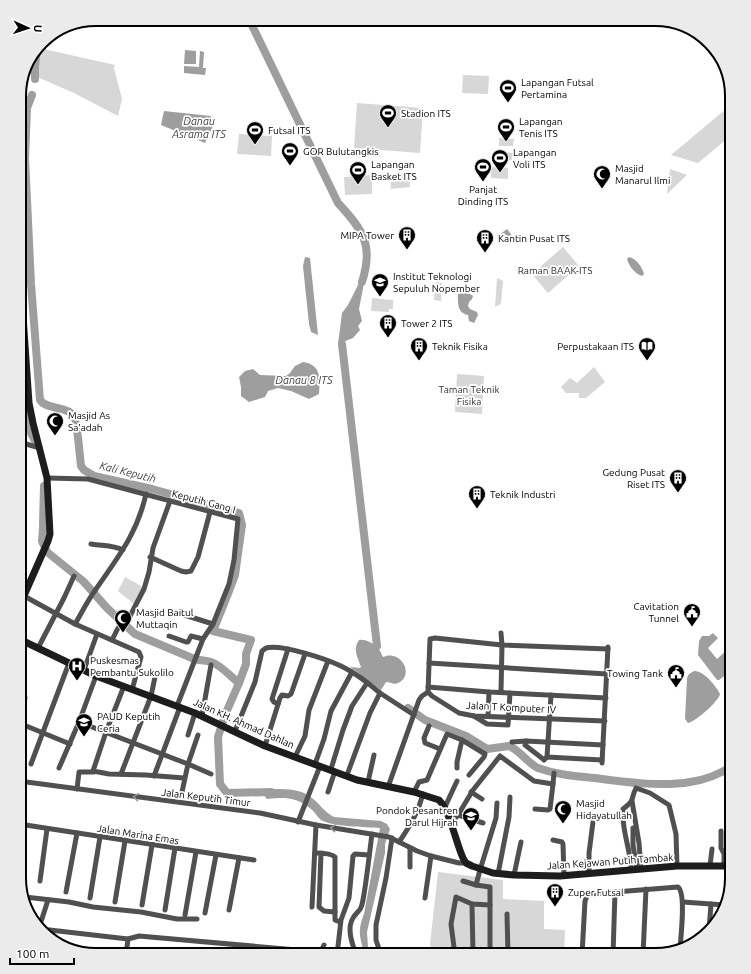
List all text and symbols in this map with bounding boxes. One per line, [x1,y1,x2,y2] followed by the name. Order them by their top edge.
[8,8,48,48] north arrow
[32,24,44,33] text: U
[521,77,594,100] place label: Lapangan Futsal Pertamina
[498,78,518,103] sports icon: Lapangan Futsal Pertamina
[378,103,398,128] sports icon: Stadion ITS
[401,108,451,119] place label: Stadion ITS
[171,115,226,140] water label: Danau Asrama ITS
[519,116,563,139] place label: Lapangan Tenis ITS
[496,117,516,142] sports icon: Lapangan Tenis ITS
[245,120,265,145] sports icon: Futsal ITS
[268,125,311,136] place label: Futsal ITS
[280,141,300,166] sports icon: GOR Bulutangkis
[303,146,379,157] place label: GOR Bulutangkis
[513,147,557,170] place label: Lapangan Voli ITS
[490,148,510,173] sports icon: Lapangan Voli ITS
[473,157,493,182] sports icon: Panjat Dinding ITS
[371,159,417,182] place label: Lapangan Basket ITS
[348,160,368,185] sports icon: Lapangan Basket ITS
[615,163,670,186] place label: Masjid Manarul Ilmi
[592,164,612,189] mosque icon: Masjid Manarul Ilmi
[458,184,508,207] place label: Panjat Dinding ITS
[397,225,417,250] building icon: MIPA Tower
[475,228,495,253] building icon: Kantin Pusat ITS
[340,230,394,241] place label: MIPA Tower
[498,233,570,244] place label: Kantin Pusat ITS
[518,265,592,276] park label: Raman BAAK-ITS
[393,271,480,294] place label: Institut Teknologi Sepuluh Nopember
[370,272,390,297] school or university icon: Institut Teknologi Sepuluh Nopember
[378,313,398,338] building icon: Tower 2 ITS
[401,318,453,329] place label: Tower 2 ITS
[409,336,429,361] building icon: Teknik Fisika
[637,336,657,361] library icon: Perpustakaan ITS
[432,341,488,352] place label: Teknik Fisika
[557,341,634,352] place label: Perpustakaan ITS
[275,374,333,386] water label: Danau 8 ITS
[439,384,499,407] park label: Taman Teknik Fisika
[68,410,110,433] place label: Masjid As Sa'adah
[45,411,65,436] mosque icon: Masjid As Sa'adah
[99,459,157,485] water label: Kali Keputih
[602,467,665,490] place label: Gedung Pusat Riset ITS
[668,468,688,493] building icon: Gedung Pusat Riset ITS
[467,484,487,509] building icon: Teknik Industri
[171,488,237,515] street label: Keputih Gang I
[490,489,555,500] place label: Teknik Industri
[633,601,679,624] place label: Cavitation Tunnel
[682,602,702,627] public building icon: Cavitation Tunnel
[136,607,194,630] place label: Masjid Baitul Muttaqin
[113,608,133,633] mosque icon: Masjid Baitul Muttaqin
[90,655,174,678] place label: Puskesmas Pembantu Sukolilo
[67,656,87,681] hospital icon: Puskesmas Pembantu Sukolilo
[666,663,686,688] public building icon: Towing Tank
[607,668,663,679] place label: Towing Tank
[192,696,296,751] street label: Jalan KH. Ahmad Dahlan
[466,700,557,715] street label: Jalan T Komputer IV
[97,711,160,734] place label: PAUD Keputih Ceria
[74,712,94,737] school or university icon: PAUD Keputih Ceria
[161,787,251,808] street label: Jalan Keputih Timur
[133,793,139,802] one-way arrow
[576,798,632,821] place label: Masjid Hidayatullah
[553,799,573,824] mosque icon: Masjid Hidayatullah
[376,805,458,828] place label: Pondok Pesantren Darul Hijrah
[461,806,481,831] school or university icon: Pondok Pesantren Darul Hijrah
[96,823,180,846] street label: Jalan Marina Emas
[330,824,336,833] one-way arrow
[546,852,674,871] street label: Jalan Kejawan Putih Tambak
[545,882,565,907] building icon: Zuper Futsal
[568,887,624,898] place label: Zuper Futsal
[10,940,74,966] scale bar
[16,947,49,960] text: 100 m

